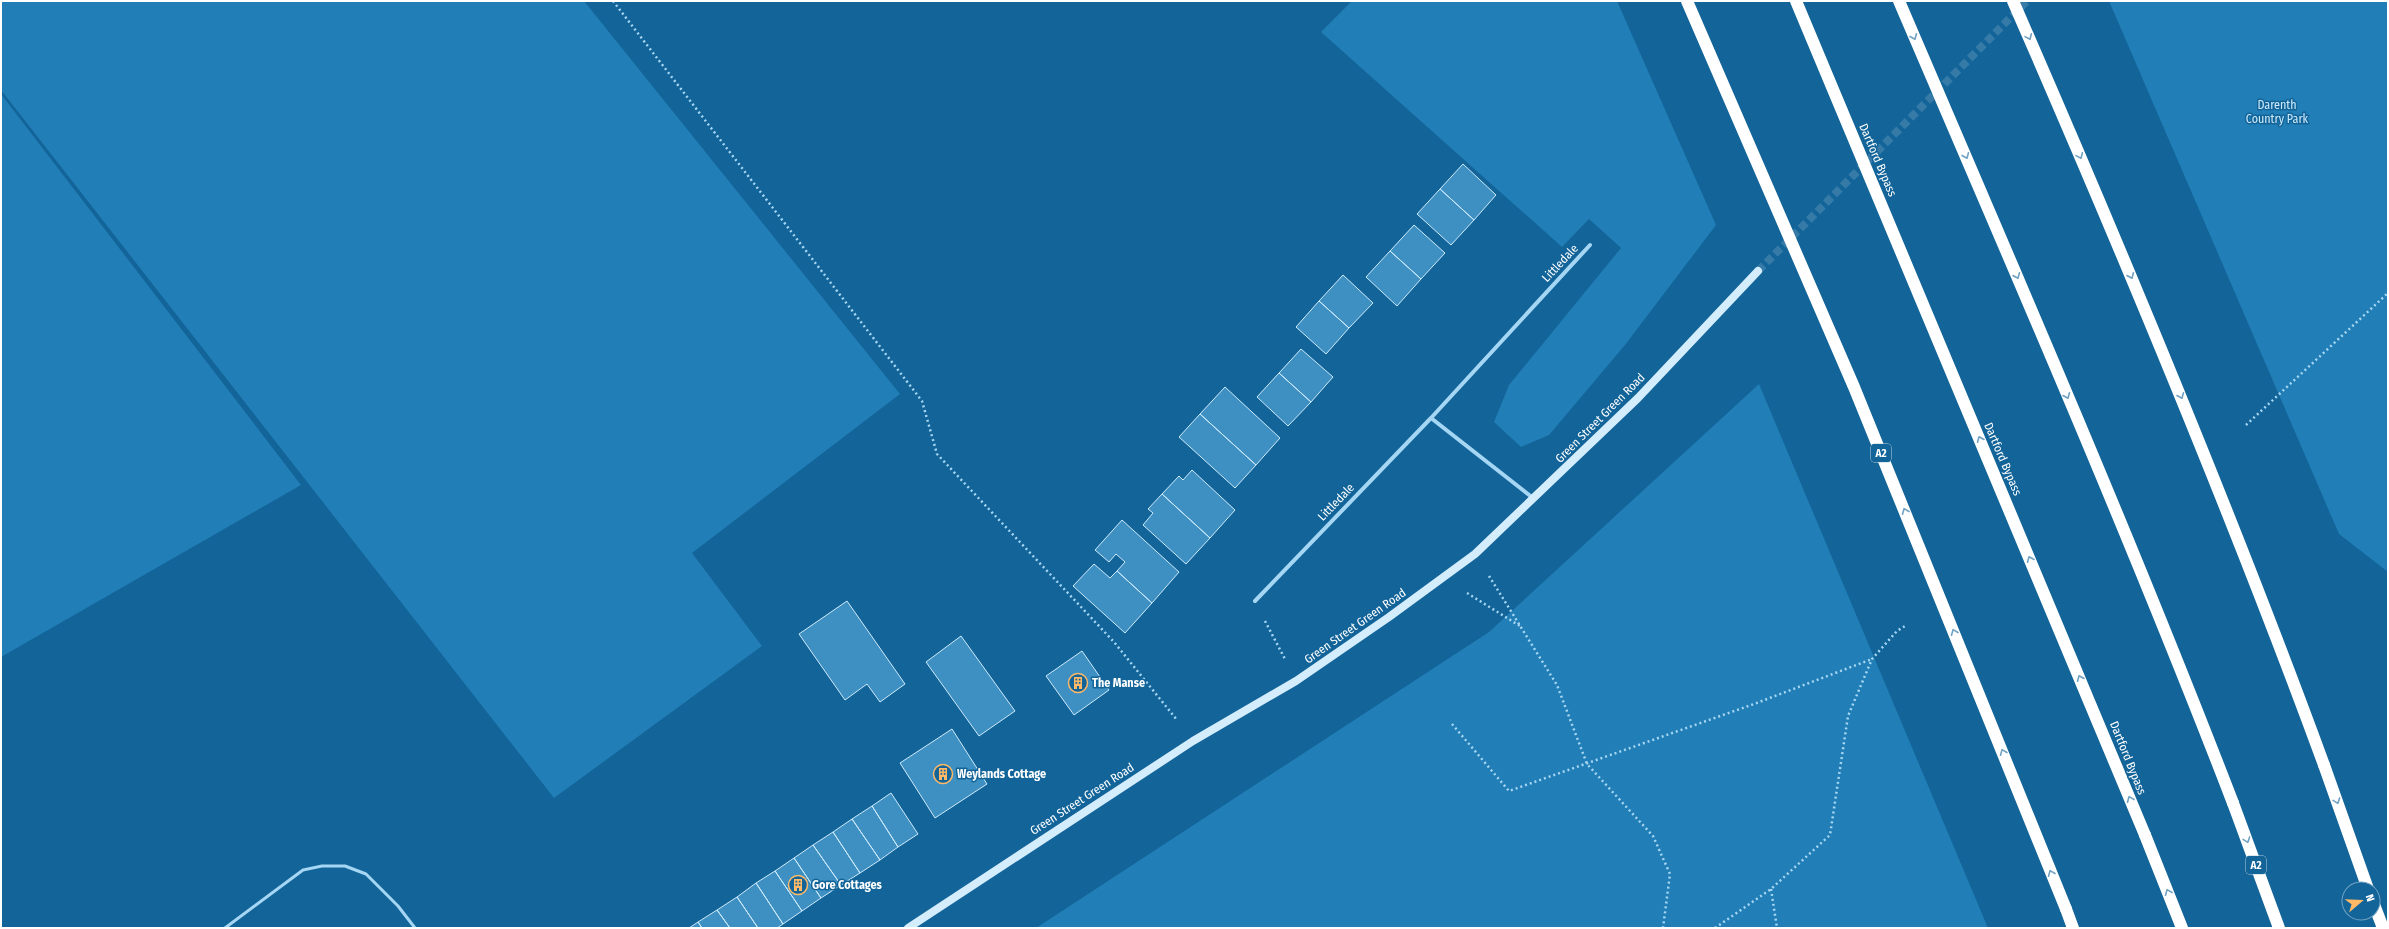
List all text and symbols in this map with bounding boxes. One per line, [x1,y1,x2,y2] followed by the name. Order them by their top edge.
[1909,32,1917,40] one-way arrow
[2024,33,2032,40] one-way arrow
[2246,98,2309,126] park label: Darenth Country Park
[1856,121,1900,199] street label: Dartford Bypass
[2076,152,2084,159] one-way arrow
[1961,153,1969,160] one-way arrow
[1539,241,1581,285] street label: Littledale
[2012,271,2020,279] one-way arrow
[2126,271,2134,279] one-way arrow
[1552,370,1648,466] street label: Green Street Green Road
[2176,391,2184,399] one-way arrow
[2063,392,2071,399] one-way arrow
[1981,420,2025,498] street label: Dartford Bypass
[1977,435,1985,443] one-way arrow
[1871,444,1891,462] road number: A2
[1315,480,1357,524] street label: Littledale
[1902,508,1910,516] one-way arrow
[2027,555,2035,563] one-way arrow
[1302,586,1408,666] street label: Green Street Green Road
[1951,628,1959,635] one-way arrow
[1067,672,1089,694] building icon: The Manse
[2077,675,2085,682] one-way arrow
[1092,676,1145,690] place label: The Manse
[2107,719,2149,797] street label: Dartford Bypass
[2000,749,2008,756] one-way arrow
[1028,760,1136,838] street label: Green Street Green Road
[932,763,954,785] building icon: Weylands Cottage
[957,767,1046,781] place label: Weylands Cottage
[2127,795,2135,803] one-way arrow
[2332,798,2340,805] one-way arrow
[2242,836,2250,843] one-way arrow
[2246,856,2266,874] road number: A2
[2048,869,2056,876] one-way arrow
[787,874,809,896] building icon: Gore Cottages
[812,878,883,892] place label: Gore Cottages
[2341,881,2381,921] north arrow
[2164,888,2172,895] one-way arrow
[2363,893,2377,903] text: N

